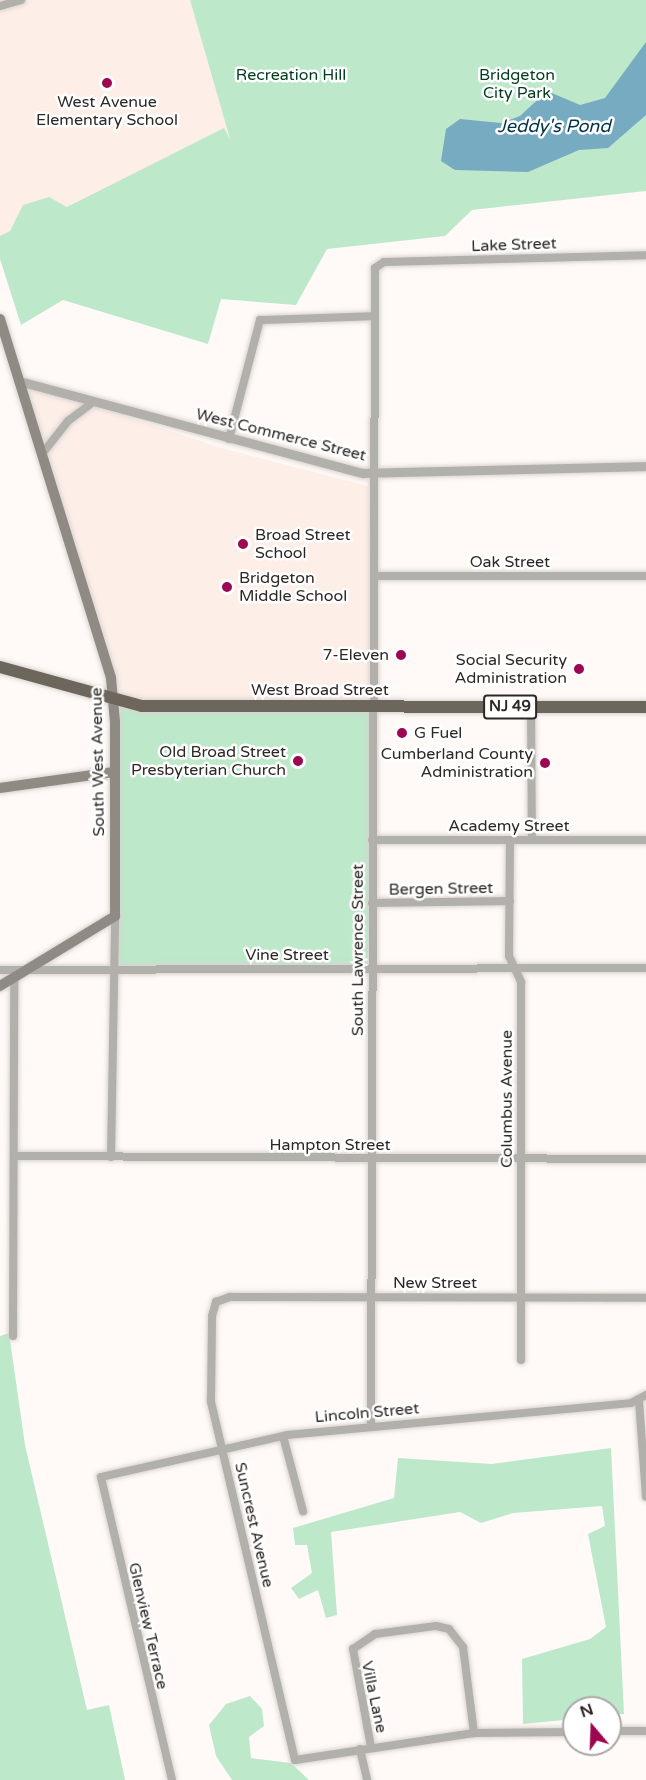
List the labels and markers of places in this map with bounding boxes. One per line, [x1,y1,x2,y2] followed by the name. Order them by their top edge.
[100,76,114,90] marker: West Avenue Elementary School
[36,92,178,130] place label: West Avenue Elementary School
[255,525,351,563] place label: Broad Street School
[236,537,250,551] marker: Broad Street School
[239,568,347,606] place label: Bridgeton Middle School
[220,580,234,594] marker: Bridgeton Middle School
[322,645,389,665] place label: 7-Eleven
[394,648,408,662] marker: 7-Eleven
[455,650,567,688] place label: Social Security Administration
[572,662,586,676] marker: Social Security Administration
[414,723,462,743] place label: G Fuel
[395,726,409,740] marker: G Fuel
[131,742,286,780] place label: Old Broad Street Presbyterian Church
[381,744,533,782] place label: Cumberland County Administration
[291,754,305,768] marker: Old Broad Street Presbyterian Church
[538,756,552,770] marker: Cumberland County Administration

